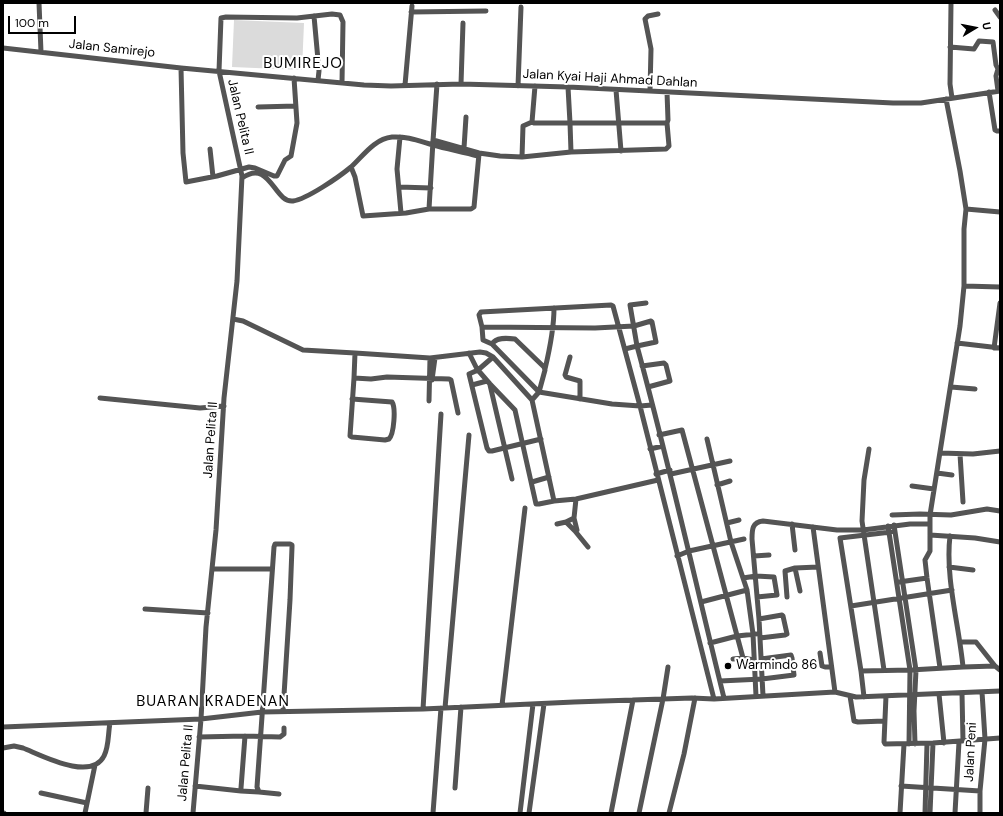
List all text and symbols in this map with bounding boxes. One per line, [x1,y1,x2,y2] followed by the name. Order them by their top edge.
[10,8,78,34] scale bar
[955,8,995,48] north arrow
[15,15,49,31] text: 100 m
[979,21,994,31] text: U
[68,37,156,61] street label: Jalan Samirejo
[263,55,343,73] district label: BUMIREJO
[522,67,698,91] street label: Jalan Kyai Haji Ahmad Dahlan
[224,78,256,156] street label: Jalan Pelita II
[201,401,221,479] street label: Jalan Pelita II
[736,658,817,674] place label: Warmindo 86
[723,661,733,671] marker: Warmindo 86
[136,693,290,711] district label: BUARAN KRADENAN
[962,722,980,782] street label: Jalan Peni
[175,724,197,802] street label: Jalan Pelita II

